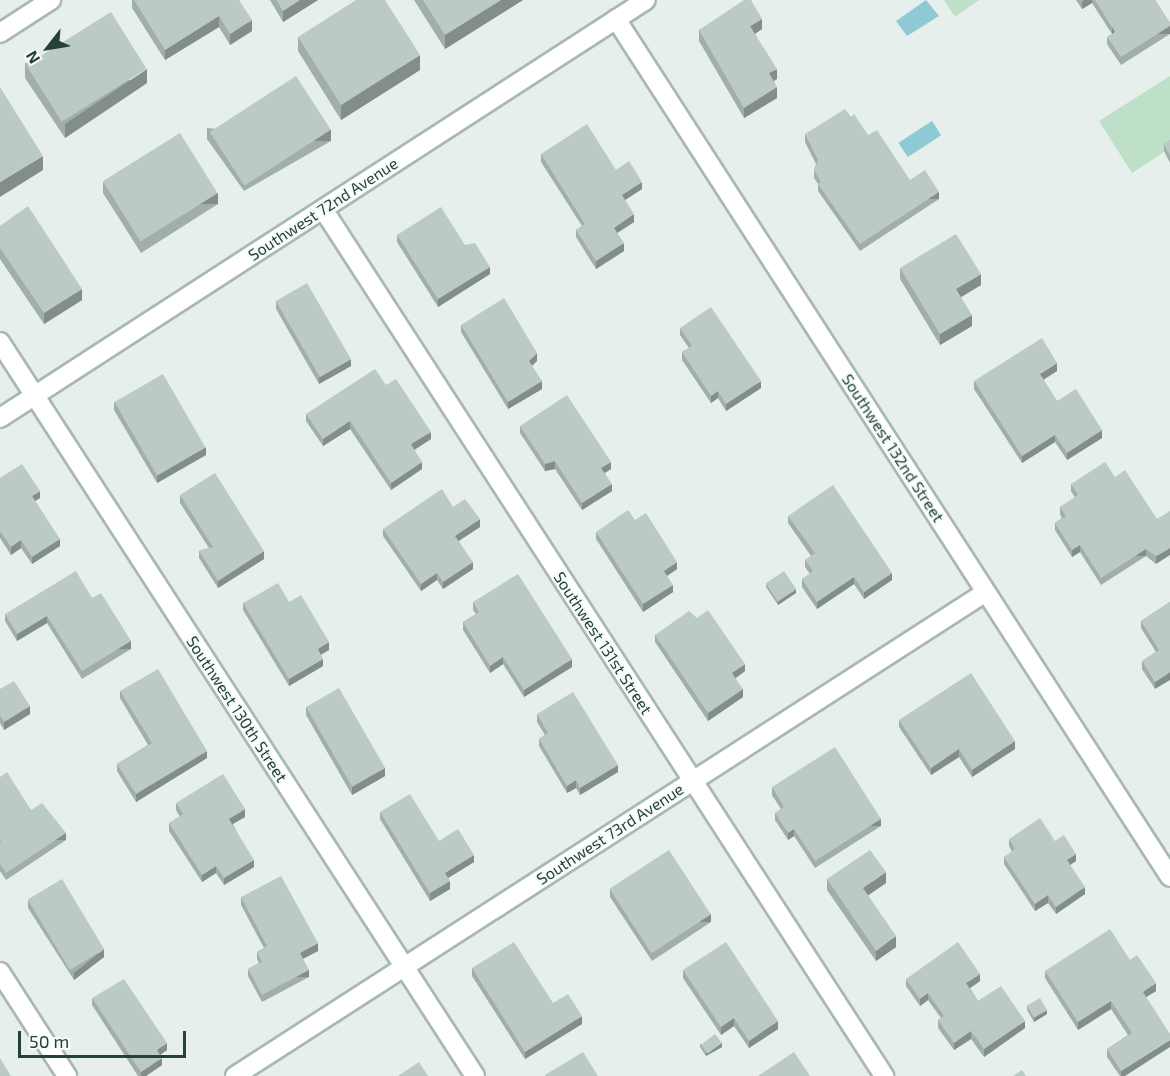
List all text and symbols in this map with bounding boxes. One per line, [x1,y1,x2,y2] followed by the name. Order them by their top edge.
[18,18,78,78] north arrow
[21,48,43,67] text: N
[244,153,402,265] street label: Southwest 72nd Avenue
[838,370,948,526] street label: Southwest 132nd Street
[550,568,656,718] street label: Southwest 131st Street
[183,632,291,786] street label: Southwest 130th Street
[533,779,687,889] street label: Southwest 73rd Avenue
[21,1019,189,1057] scale bar
[29,1030,69,1052] text: 50 m

